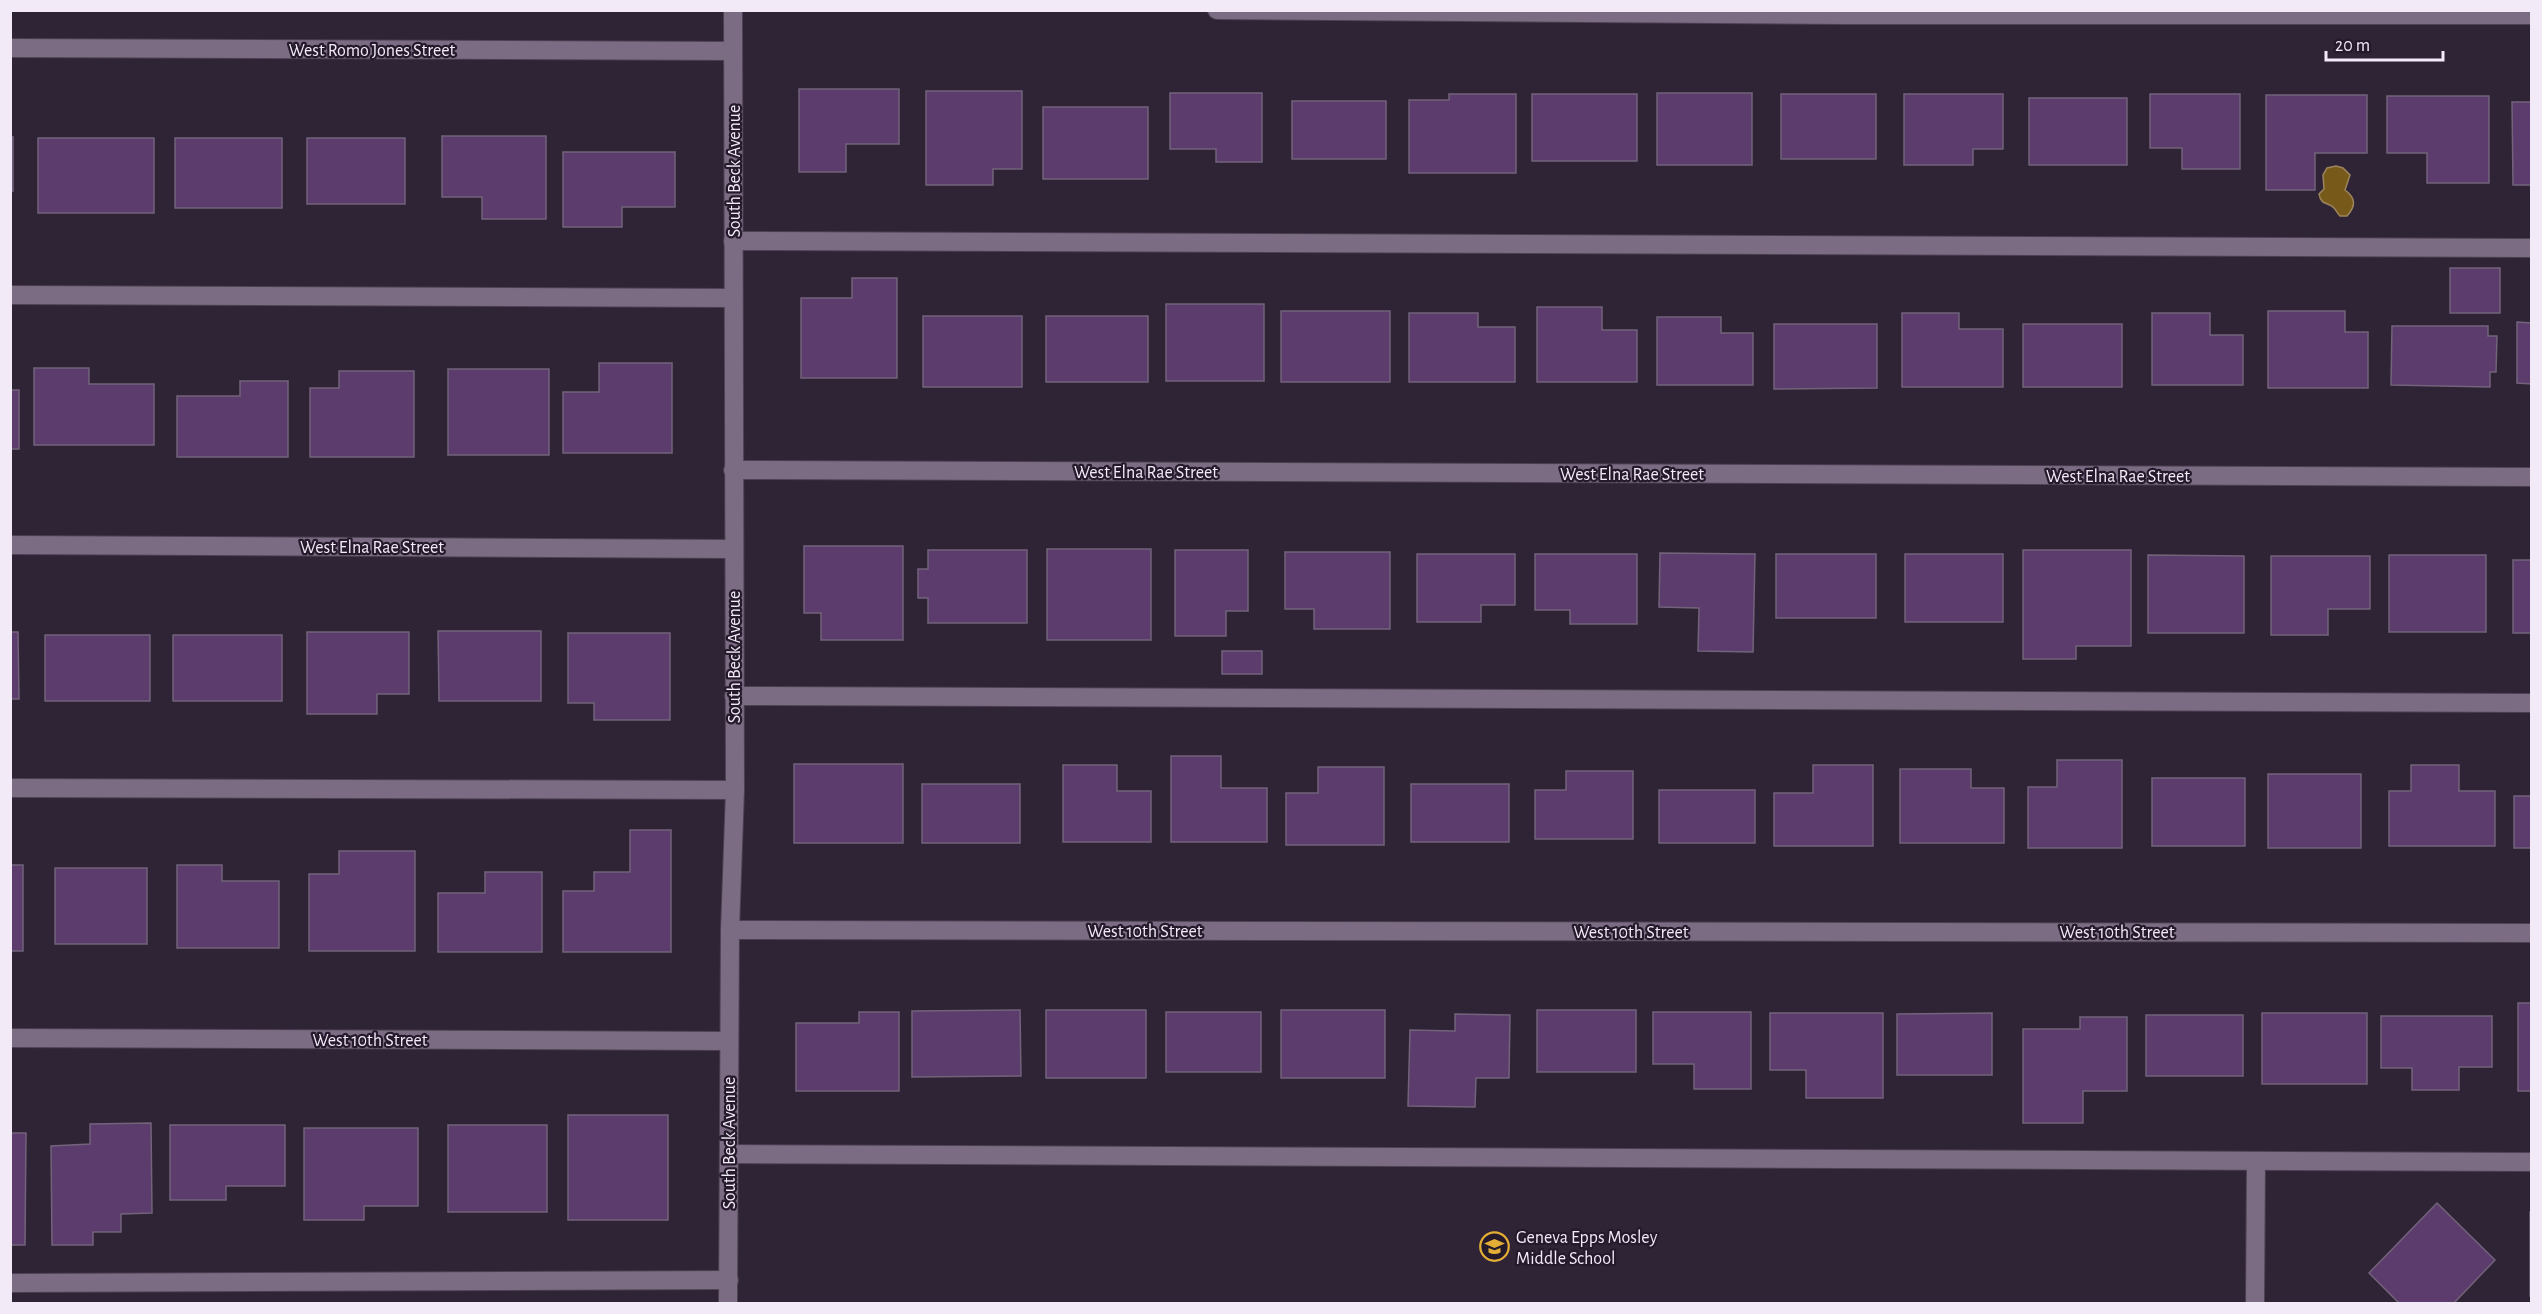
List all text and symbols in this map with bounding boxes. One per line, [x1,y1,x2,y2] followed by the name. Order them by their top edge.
[2326,24,2443,62] scale bar
[2335,37,2370,55] text: 20 m
[289,42,456,60] street label: West Romo Jones Street
[726,105,744,237] street label: South Beck Avenue
[1074,464,1218,482] street label: West Elna Rae Street
[1560,466,1704,484] street label: West Elna Rae Street
[2046,468,2190,486] street label: West Elna Rae Street
[300,539,444,557] street label: West Elna Rae Street
[726,591,744,723] street label: South Beck Avenue
[1087,923,1203,941] street label: West 10th Street
[1573,924,1689,942] street label: West 10th Street
[2059,924,2175,942] street label: West 10th Street
[312,1032,428,1050] street label: West 10th Street
[721,1077,739,1209] street label: South Beck Avenue
[1516,1229,1658,1268] place label: Geneva Epps Mosley Middle School
[1479,1231,1511,1263] school or university icon: Geneva Epps Mosley Middle School

